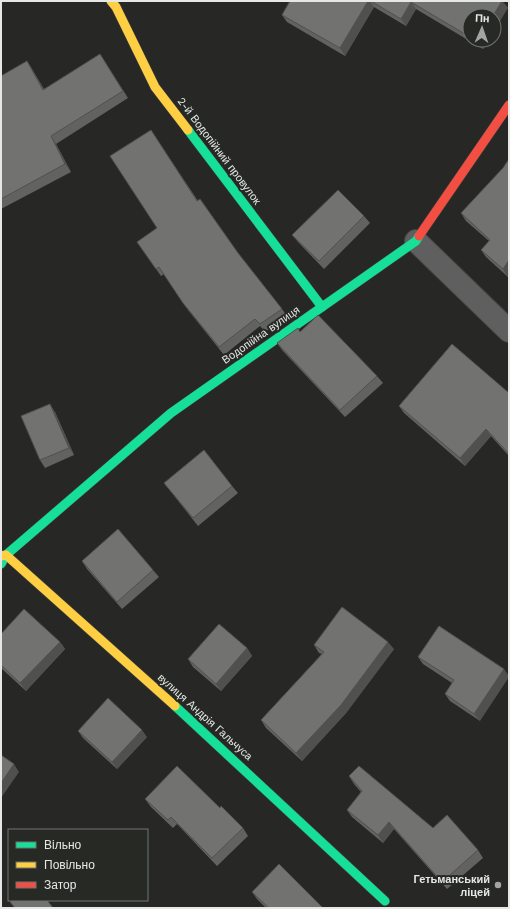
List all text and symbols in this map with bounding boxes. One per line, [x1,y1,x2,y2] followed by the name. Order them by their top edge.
[462,8,502,48] north arrow
[475,12,490,25] text: Пн
[174,95,264,207] street label: 2-й Водопійний провулок
[220,303,302,367] street label: Водопійна вулиця
[155,671,256,764] street label: вулиця Андрія Гальчуса
[8,829,148,901] legend
[44,838,82,852] text: Вільно
[44,858,95,872] text: Повільно
[414,873,490,899] place label: Гетьманський ліцей
[44,878,77,892] text: Затор
[493,880,503,890] marker: Гетьманський ліцей

